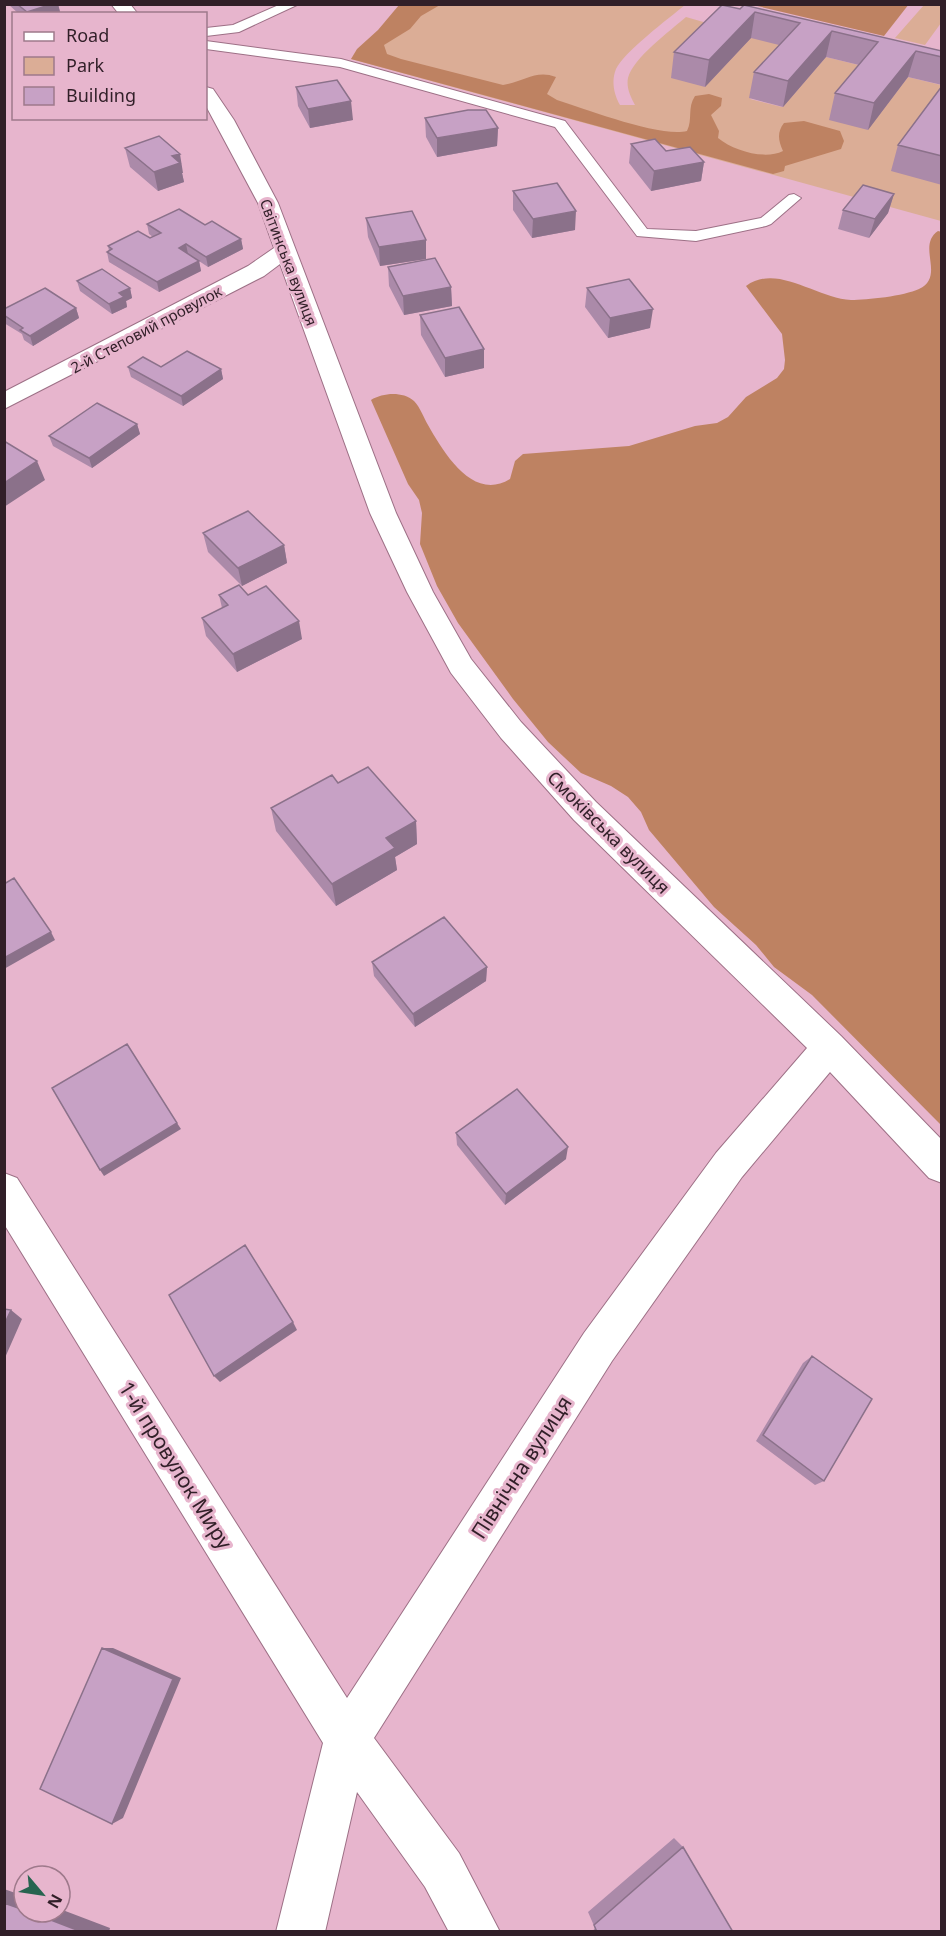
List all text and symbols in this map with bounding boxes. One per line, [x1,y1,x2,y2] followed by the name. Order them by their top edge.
[12,12,207,120] legend
[66,23,109,47] text: Road
[66,53,104,77] text: Park
[66,83,136,107] text: Building
[256,196,322,328] street label: Світинська вулиця
[67,281,225,377] street label: 2-й Степовий провулок
[542,765,676,899] street label: Смоківська вулиця
[113,1376,239,1554] street label: 1-й провулок Миру
[464,1390,578,1544] street label: Північна вулиця
[12,1864,72,1924] north arrow
[42,1890,68,1912] text: N

